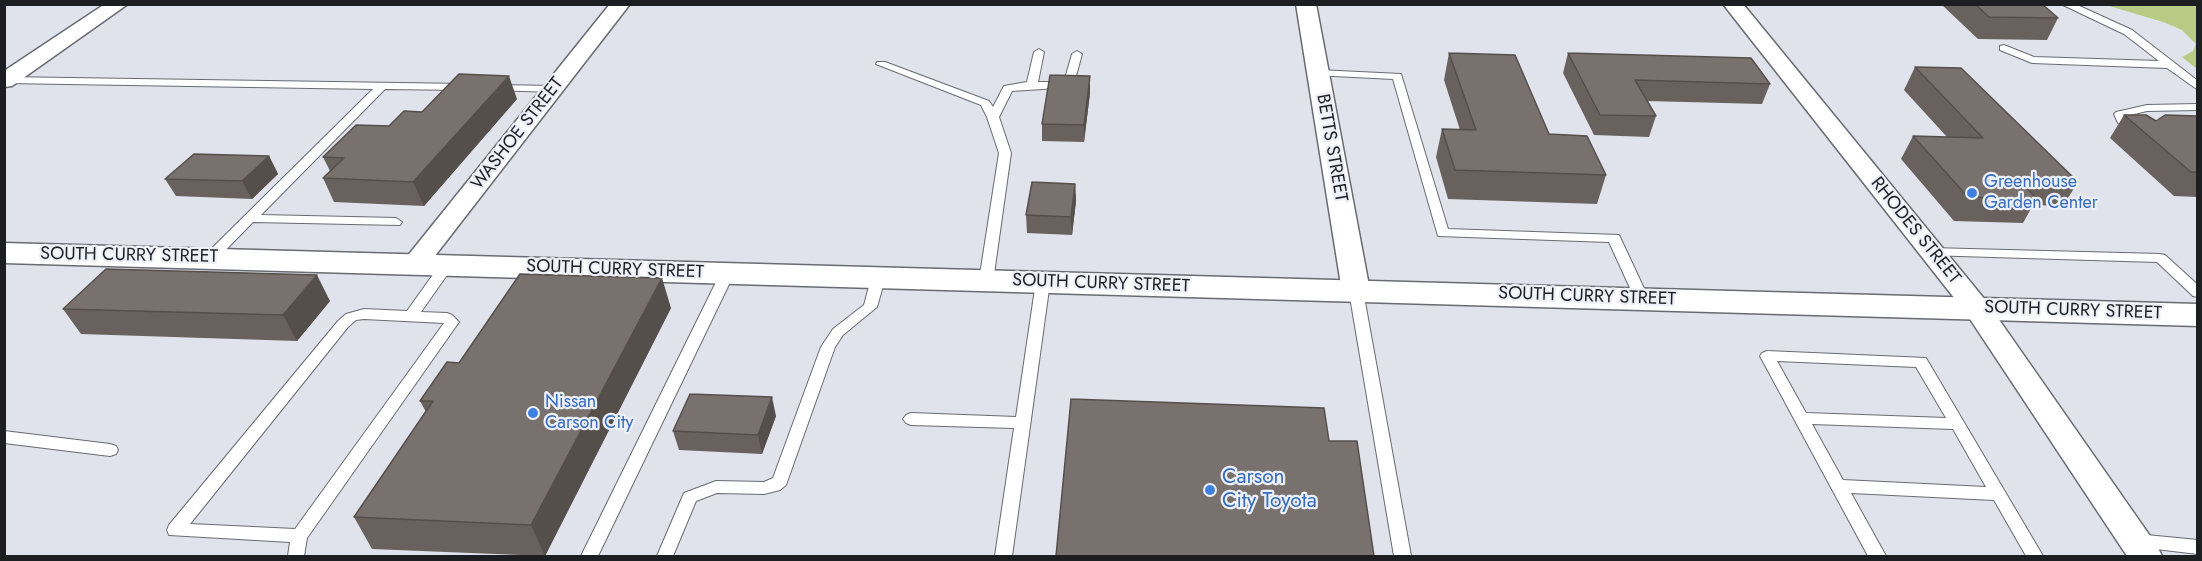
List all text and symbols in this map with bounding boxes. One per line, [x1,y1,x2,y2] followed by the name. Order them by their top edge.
[467,74,569,194] street label: WASHOE STREET
[1311,92,1351,204] street label: BETTS STREET
[1984,172,2098,214] place label: Greenhouse Garden Center
[1865,173,1965,289] street label: RHODES STREET
[1965,186,1979,200] marker: Greenhouse Garden Center
[40,244,218,268] street label: SOUTH CURRY STREET
[526,256,704,284] street label: SOUTH CURRY STREET
[1012,270,1190,298] street label: SOUTH CURRY STREET
[1498,283,1676,311] street label: SOUTH CURRY STREET
[1984,297,2162,325] street label: SOUTH CURRY STREET
[545,392,633,434] place label: Nissan Carson City
[526,406,540,420] marker: Nissan Carson City
[1222,465,1317,515] place label: Carson City Toyota
[1203,483,1217,497] marker: Carson City Toyota

